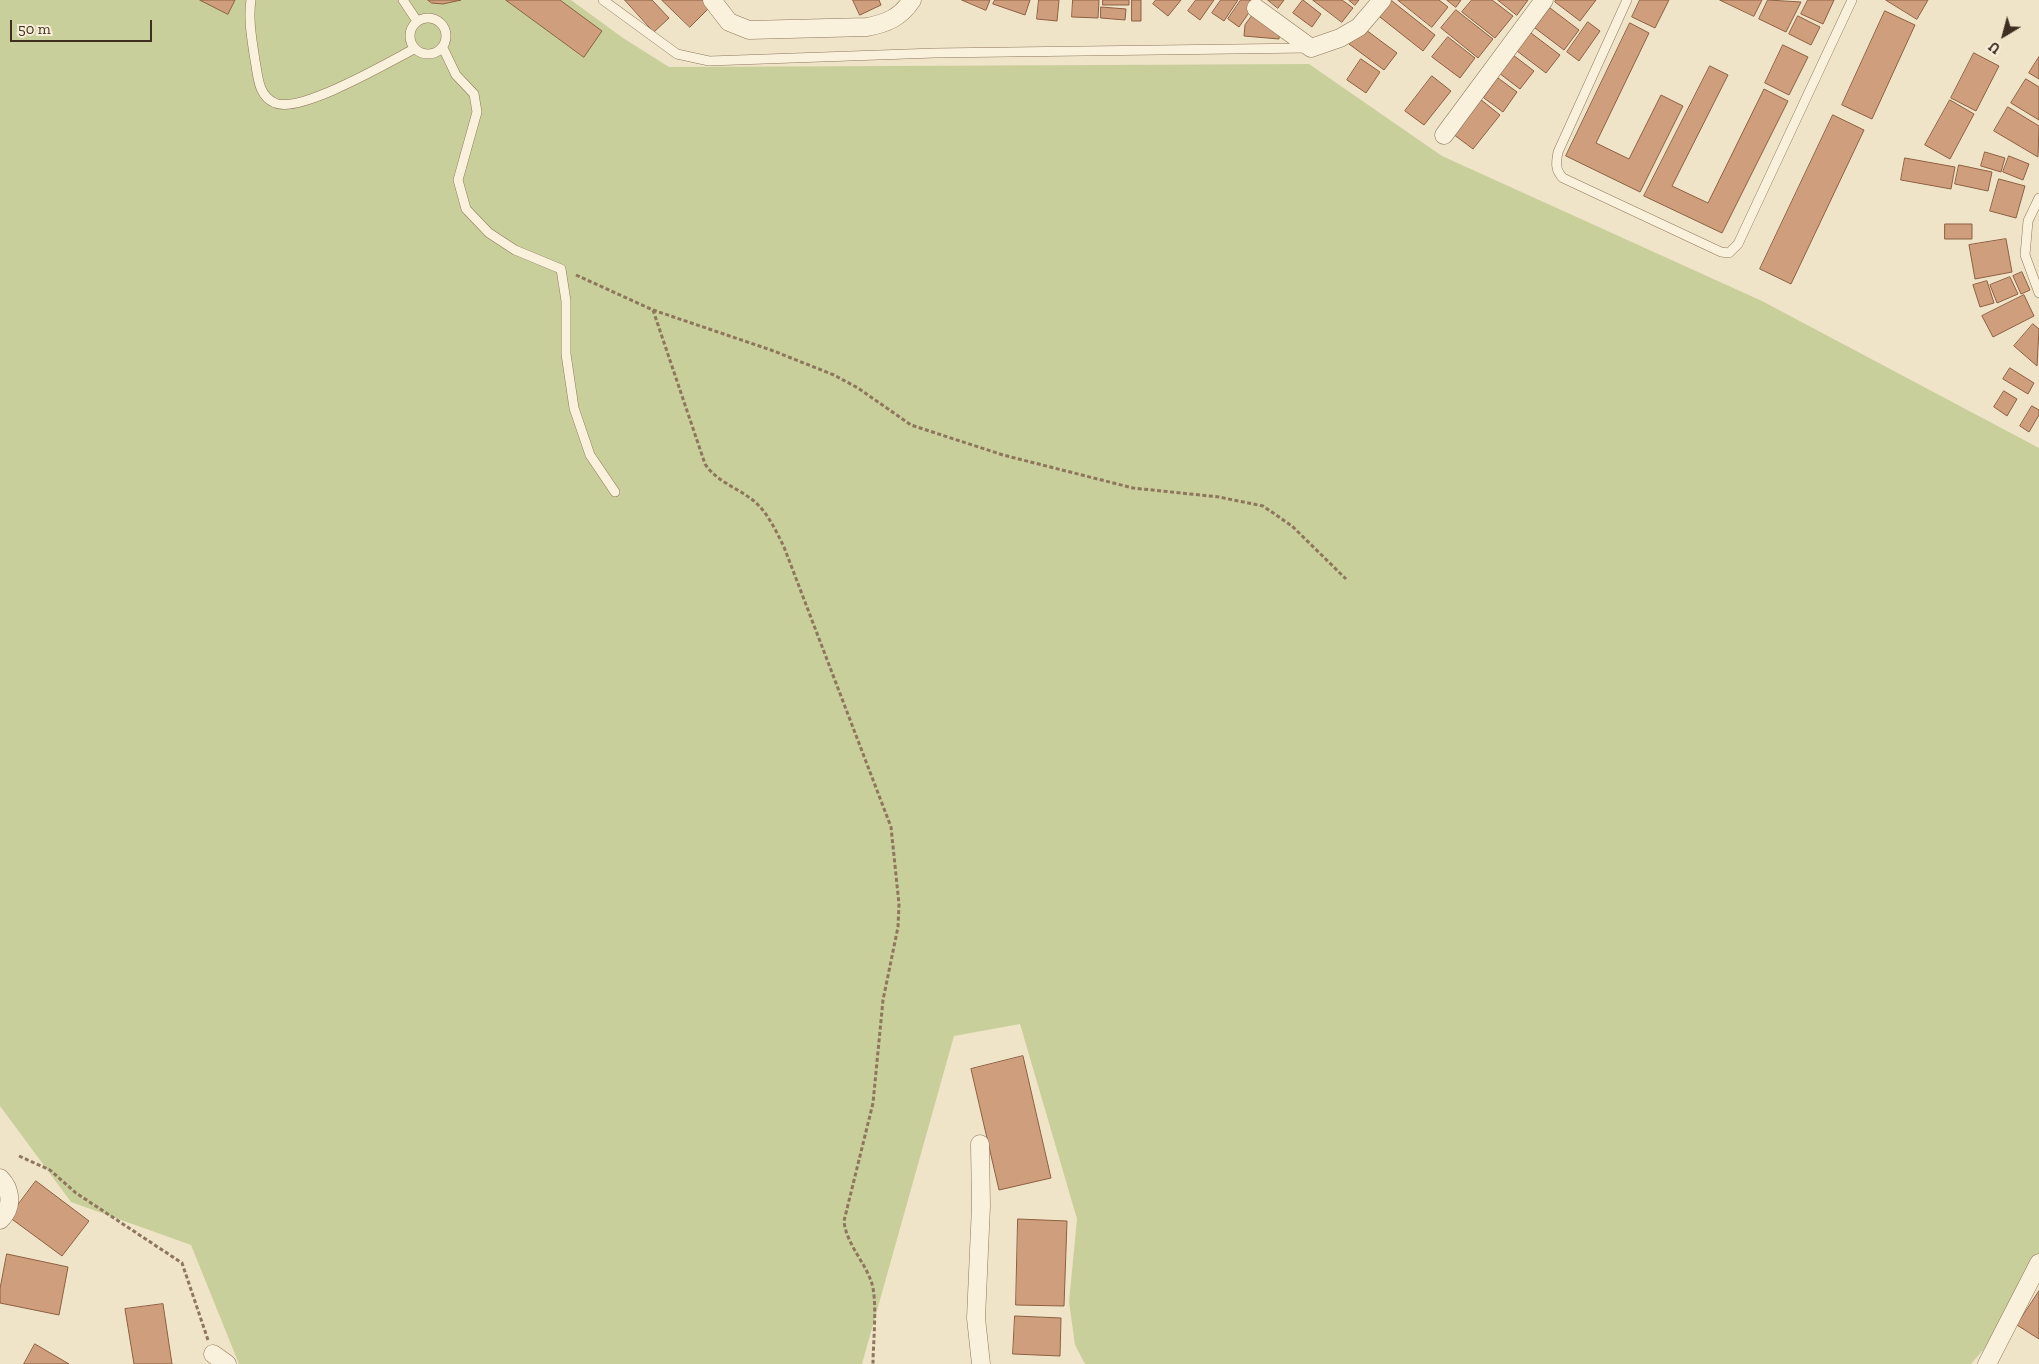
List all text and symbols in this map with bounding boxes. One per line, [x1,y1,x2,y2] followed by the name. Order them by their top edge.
[12,10,155,42] scale bar
[1979,10,2029,60] north arrow
[18,20,51,38] text: 50 m
[1986,38,2004,57] text: U

